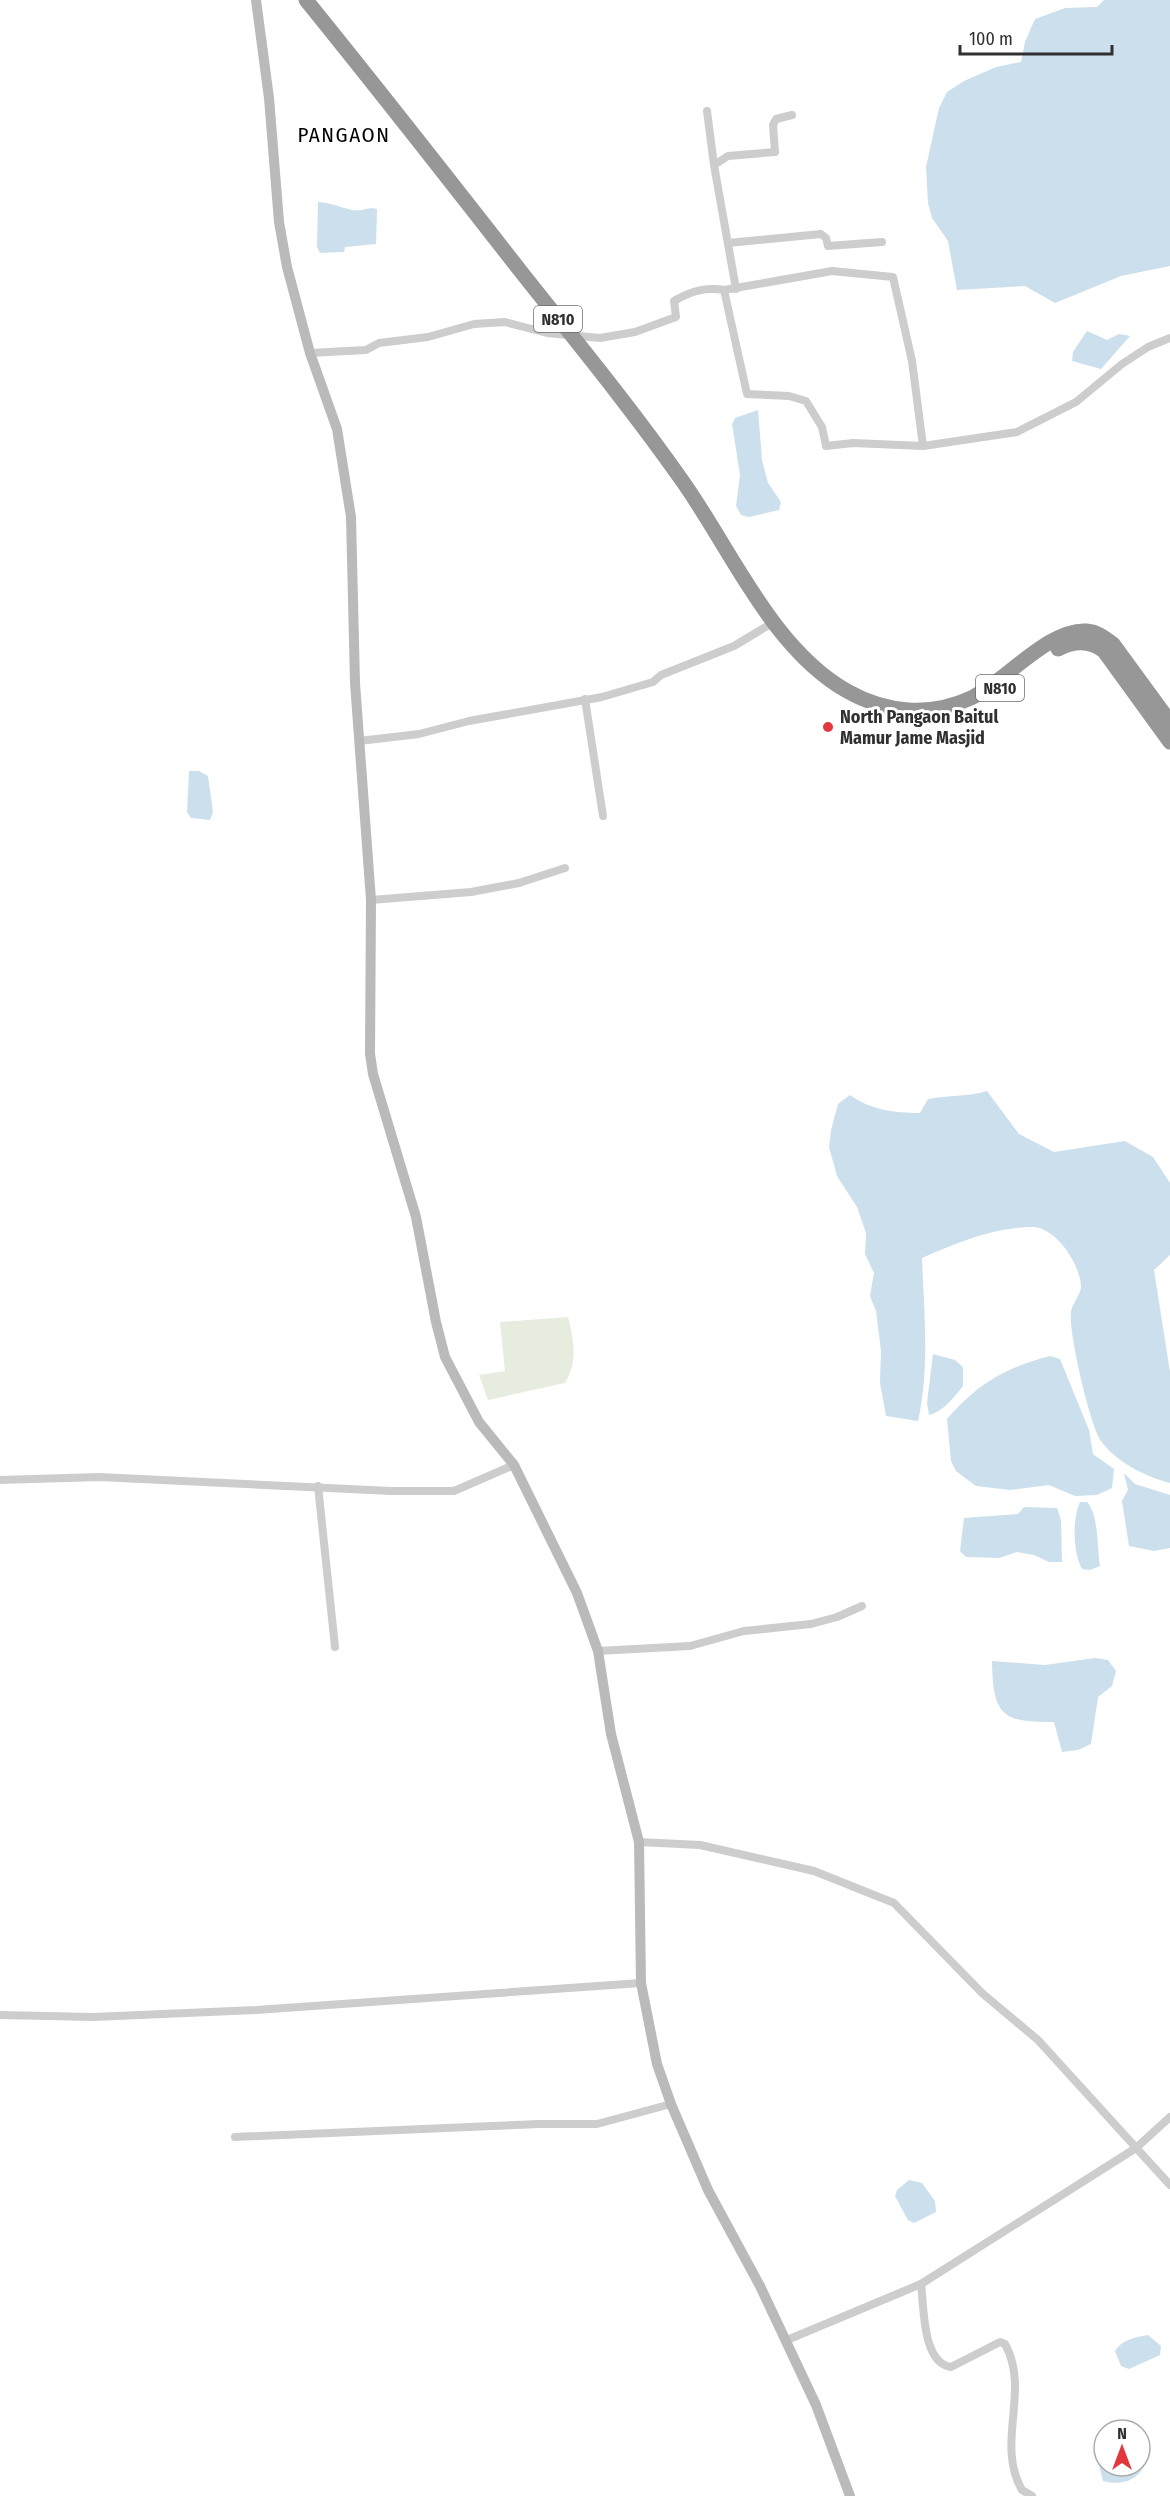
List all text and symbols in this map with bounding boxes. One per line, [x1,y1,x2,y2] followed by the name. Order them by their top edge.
[960,18,1112,56] scale bar
[969,28,1013,50] text: 100 m
[298,122,390,148] district label: PANGAON
[534,306,582,332] road number: N810
[976,675,1024,701] road number: N810
[840,706,998,749] place label: North Pangaon Baitul Mamur Jame Masjid
[821,720,835,734] marker: North Pangaon Baitul Mamur Jame Masjid
[1092,2418,1152,2478] north arrow
[1117,2424,1127,2443] text: N

